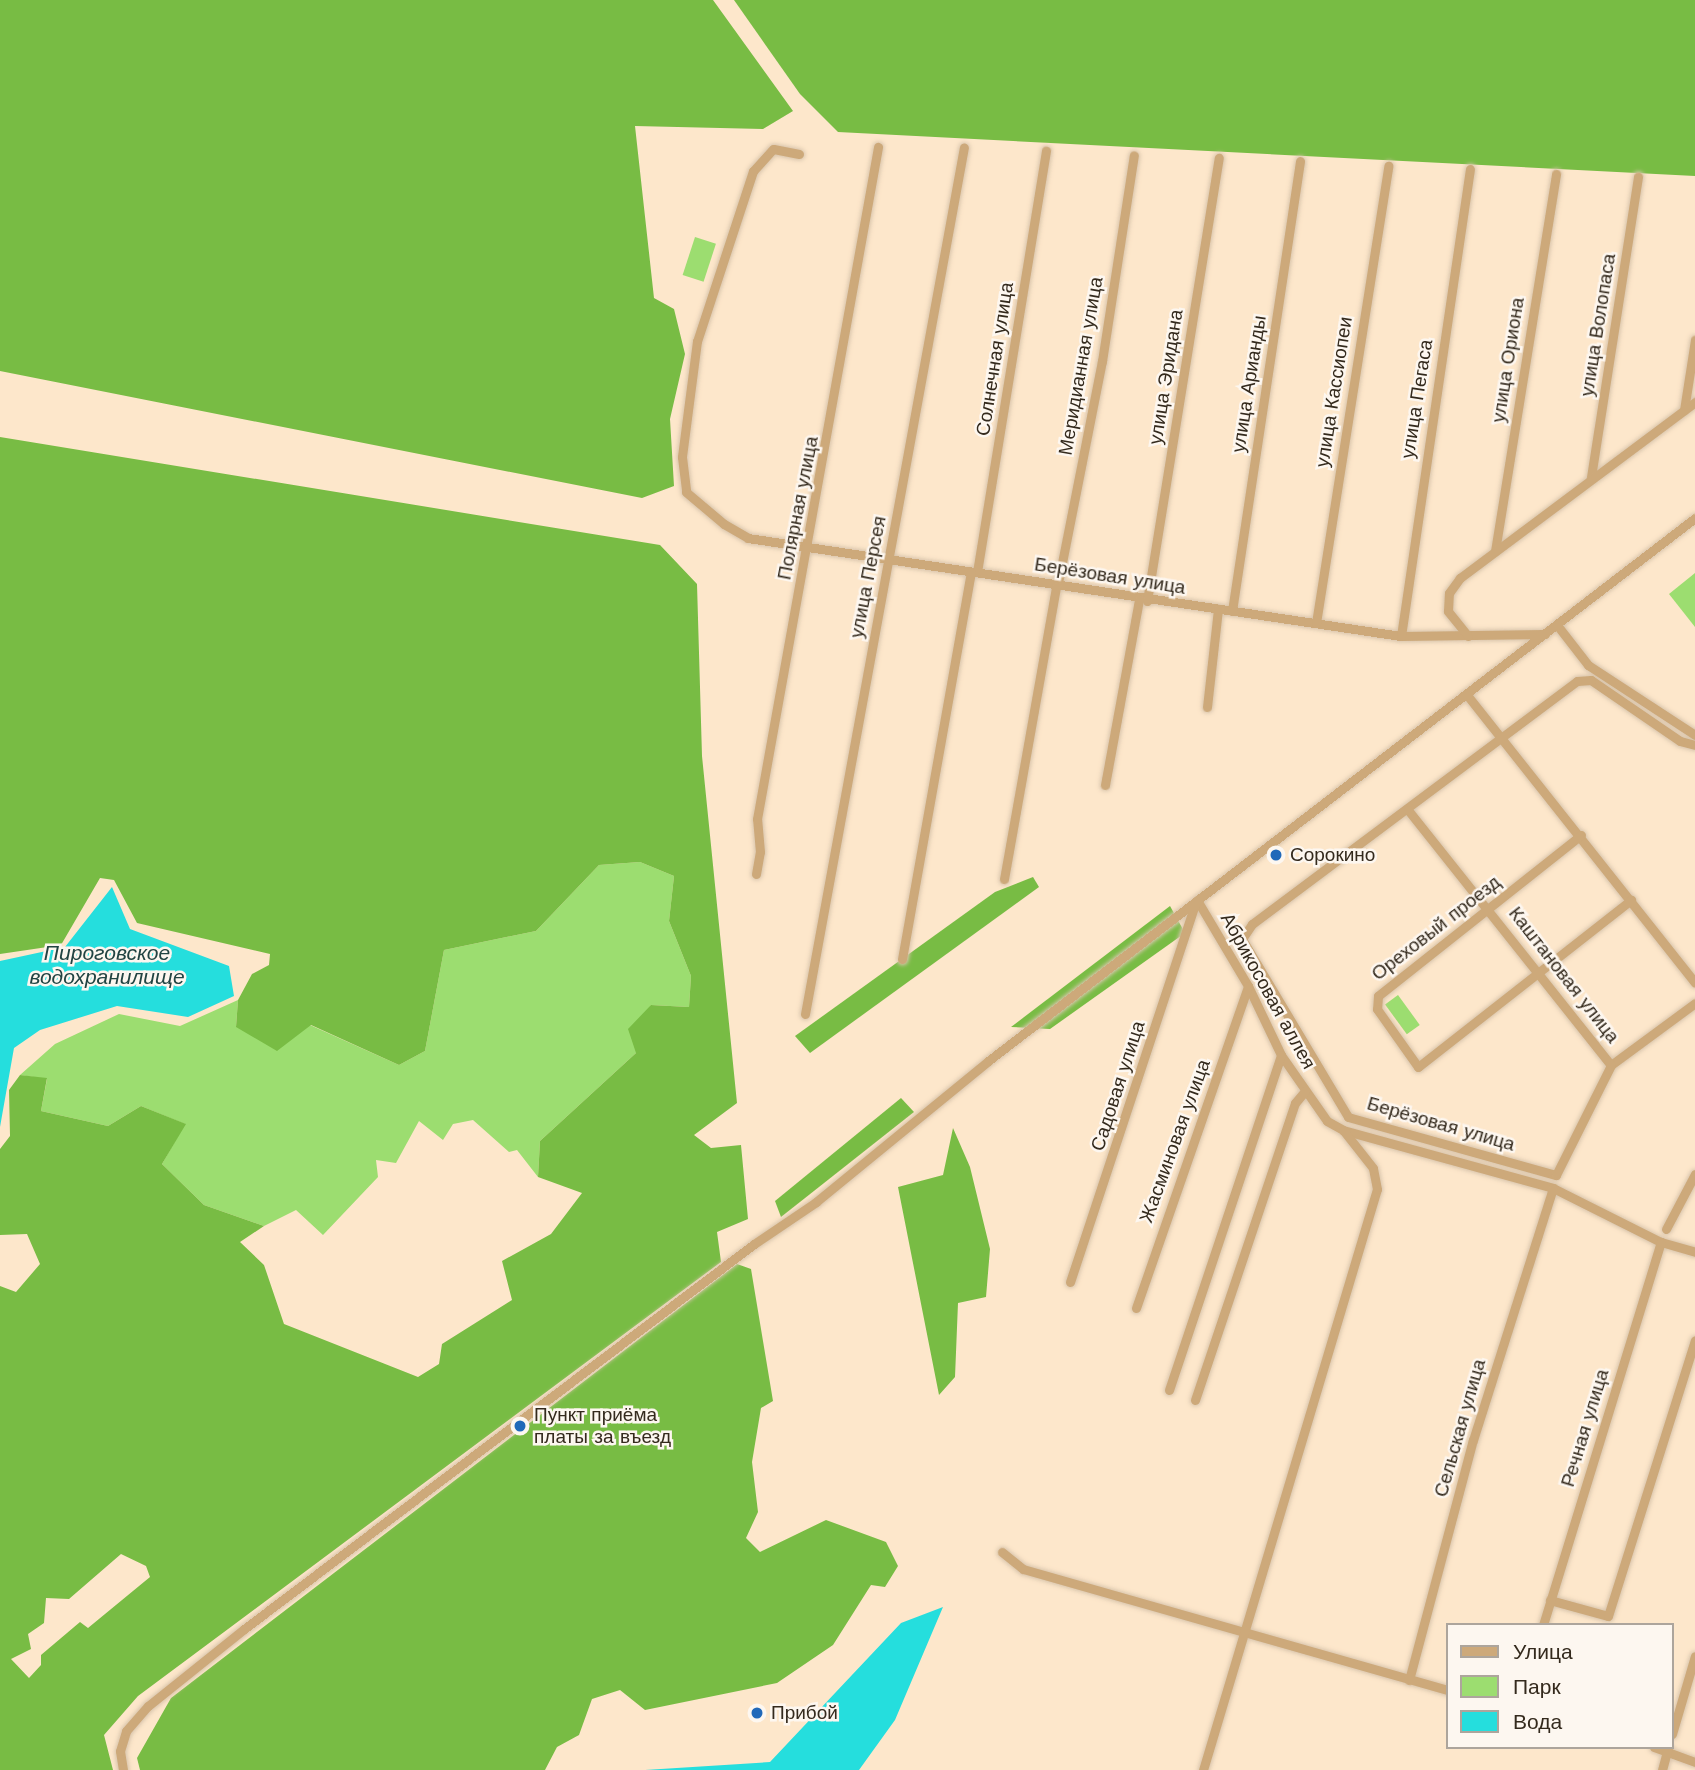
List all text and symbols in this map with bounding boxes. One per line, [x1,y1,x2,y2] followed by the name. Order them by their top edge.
[1575,252,1621,398] street label: улица Волопаса
[1054,275,1108,457] street label: Меридианная улица
[972,281,1018,437] street label: Солнечная улица
[1487,296,1529,424] street label: улица Ориона
[1144,308,1188,446] street label: улица Эридана
[1227,314,1271,454] street label: улица Арианды
[1311,315,1357,469] street label: улица Кассиопеи
[1396,338,1438,460] street label: улица Пегаса
[773,434,823,582] street label: Полярная улица
[845,514,891,640] street label: улица Персея
[1033,553,1187,599] street label: Берёзовая улица
[1290,844,1375,866] place label: Сорокино
[1268,847,1284,863] marker: Сорокино
[1367,871,1505,985] street label: Ореховый проезд
[1504,902,1624,1048] street label: Каштановая улица
[1216,909,1320,1073] street label: Абрикосовая аллея
[29,940,185,990] water label: Пироговское водохранилище
[1086,1018,1150,1154] street label: Садовая улица
[1135,1056,1215,1226] street label: Жасминовая улица
[1364,1092,1518,1156] street label: Берёзовая улица
[1429,1356,1491,1500] street label: Сельская улица
[1556,1366,1614,1490] street label: Речная улица
[534,1404,671,1448] place label: Пункт приёма платы за въезд
[512,1418,528,1434] marker: Пункт приёма платы за въезд
[1446,1623,1674,1749] legend
[1513,1639,1573,1664] text: Улица
[1513,1674,1561,1699] text: Парк
[771,1702,838,1724] place label: Прибой
[749,1705,765,1721] marker: Прибой
[1513,1709,1562,1734] text: Вода

